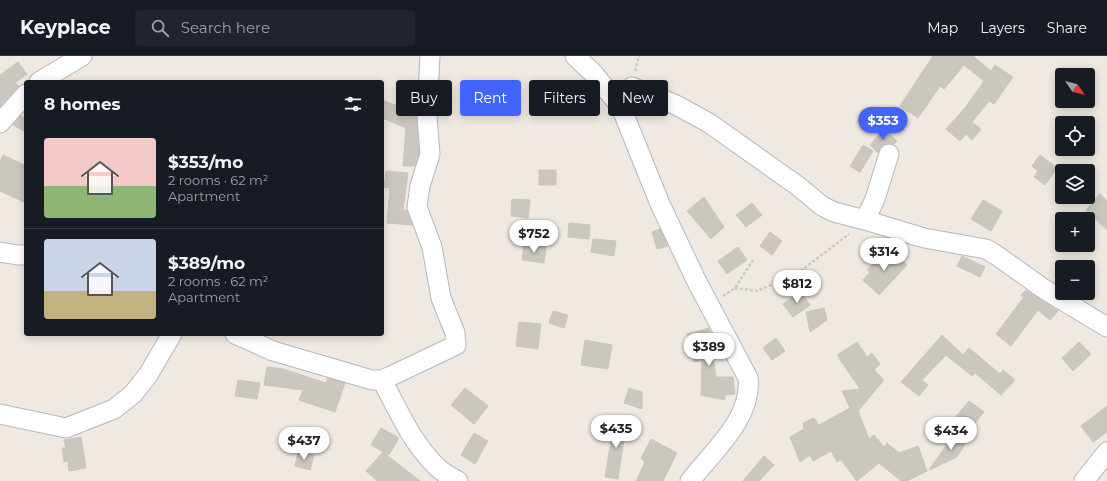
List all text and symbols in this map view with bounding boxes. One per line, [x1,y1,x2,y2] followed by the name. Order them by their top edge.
[135,10,415,46] search box
[20,16,111,39] text: Keyplace
[149,17,171,39] icon: search
[181,18,270,37] text: Search here
[927,19,958,37] text: Map
[980,19,1025,37] text: Layers
[1047,19,1087,37] text: Share
[1055,68,1095,108] north arrow
[1055,68,1095,300] map controls
[396,80,452,116] chip: Buy
[460,80,521,116] chip: Rent
[529,80,600,116] chip: Filters
[608,80,668,116] chip: New
[342,93,364,115] icon: filters
[44,94,121,114] text: 8 homes
[859,107,907,141] pin: $353
[867,112,899,128] text: $353
[1055,116,1095,156] button: locate
[168,152,243,172] text: $353/mo
[76,154,124,202] icon: home
[1055,164,1095,204] button: layers
[168,172,268,188] text: 2 rooms · 62 m²
[168,188,240,204] text: Apartment
[1055,212,1095,252] button: +
[510,220,558,254] pin: $752
[518,225,550,241] text: $752
[860,238,908,272] pin: $314
[869,243,899,259] text: $314
[168,253,245,273] text: $389/mo
[76,255,124,303] icon: home
[1055,260,1095,300] button: −
[773,270,821,304] pin: $812
[168,273,268,289] text: 2 rooms · 62 m²
[782,275,812,291] text: $812
[168,289,240,305] text: Apartment
[685,333,733,367] pin: $389
[693,338,725,354] text: $389
[592,415,640,449] pin: $435
[927,417,975,451] pin: $434
[600,420,632,436] text: $435
[934,422,968,438] text: $434
[280,427,328,461] pin: $437
[288,432,320,448] text: $437

